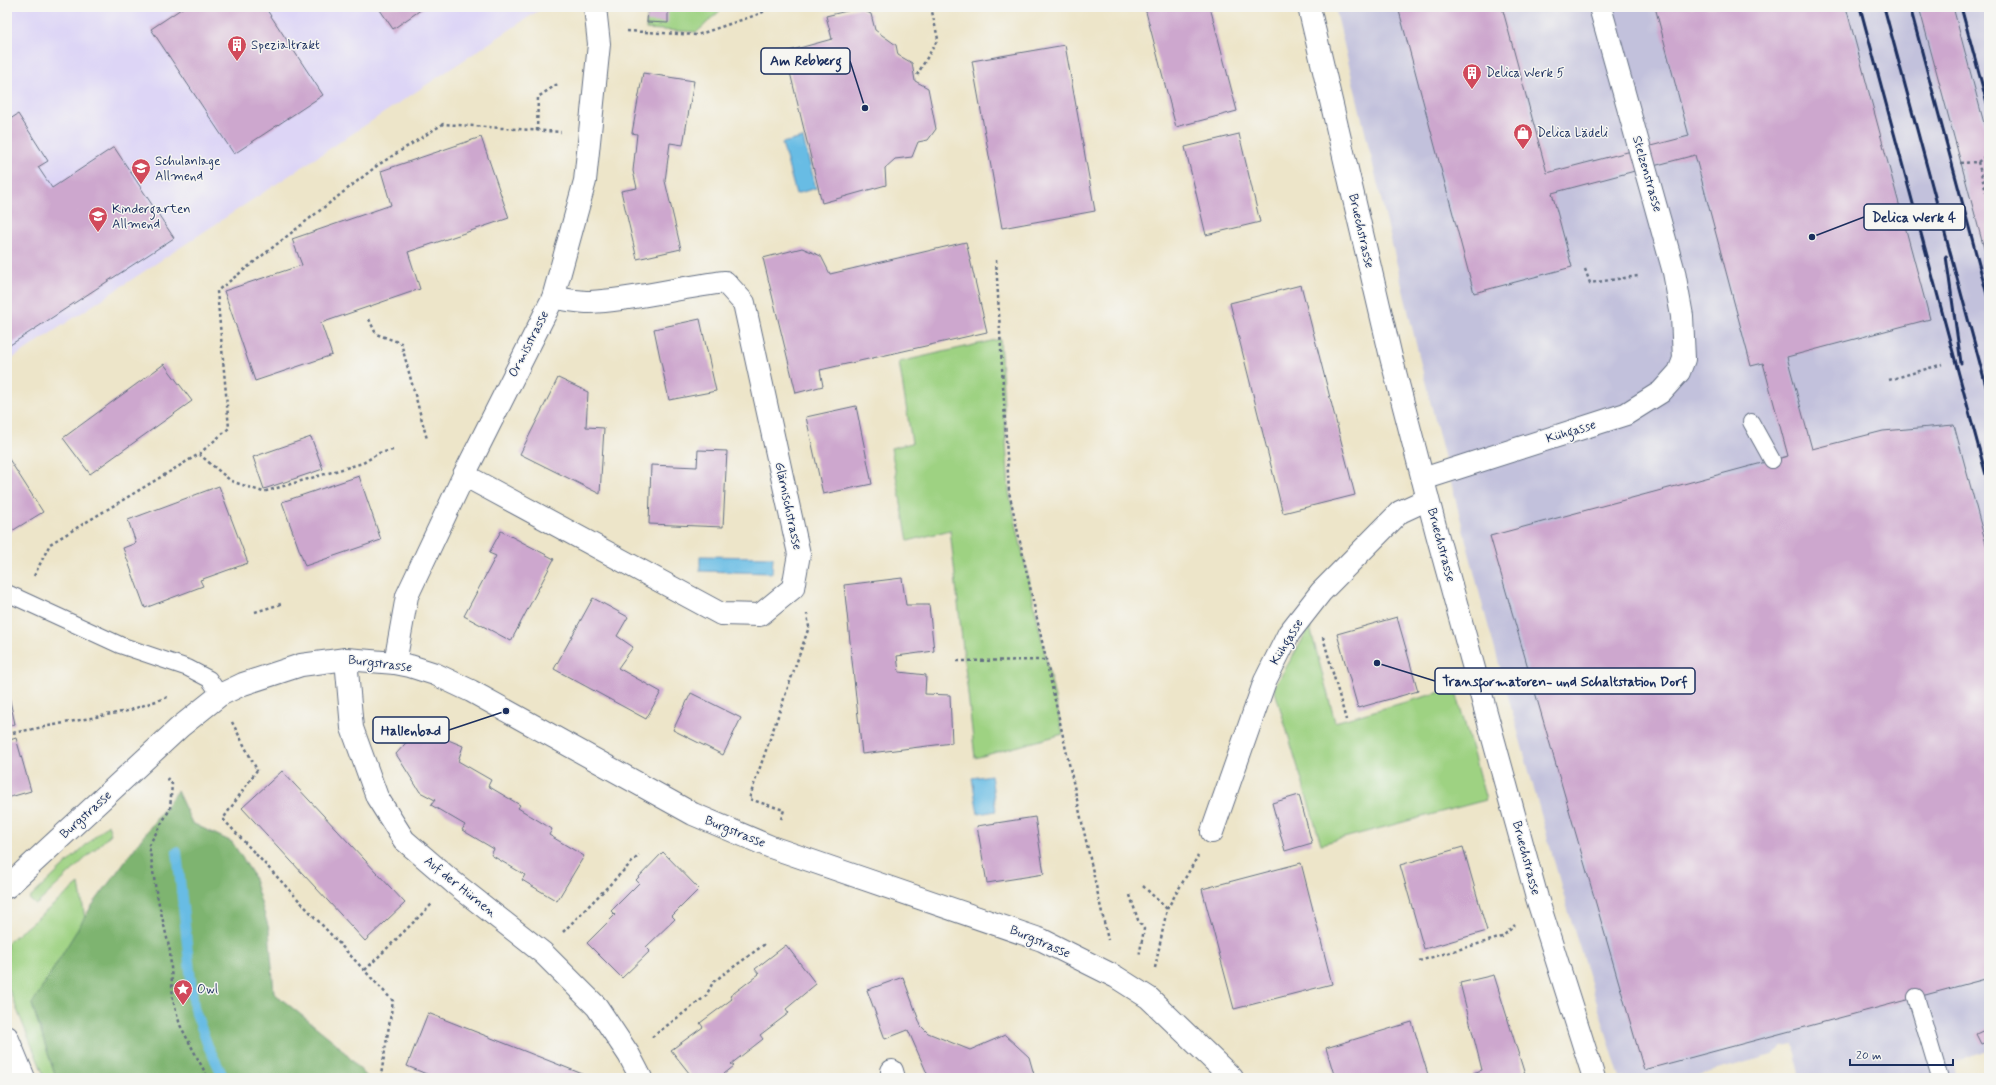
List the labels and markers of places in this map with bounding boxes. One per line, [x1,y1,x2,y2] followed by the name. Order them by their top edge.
[226,34,248,62] building icon: Spezialtrakt
[251,37,320,54] place label: Spezialtrakt
[761,48,850,74] callout: Am Rebberg
[1461,62,1483,90] building icon: Delica Werk 5
[1486,65,1565,82] place label: Delica Werk 5
[1512,122,1534,150] shop icon: Delica Lädeli
[1537,125,1609,142] place label: Delica Lädeli
[155,153,220,185] place label: Schulanlage Allmend
[130,157,152,185] school or university icon: Schulanlage Allmend
[112,201,191,233] place label: Kindergarten Allmend
[1864,204,1965,230] callout: Delica Werk 4
[87,205,109,233] school or university icon: Kindergarten Allmend
[1435,668,1695,694] callout: Transformatoren- und Schaltstation Dorf
[373,717,449,743] callout: Hallenbad
[172,978,194,1006] place icon: Owl
[197,981,218,998] place label: Owl

